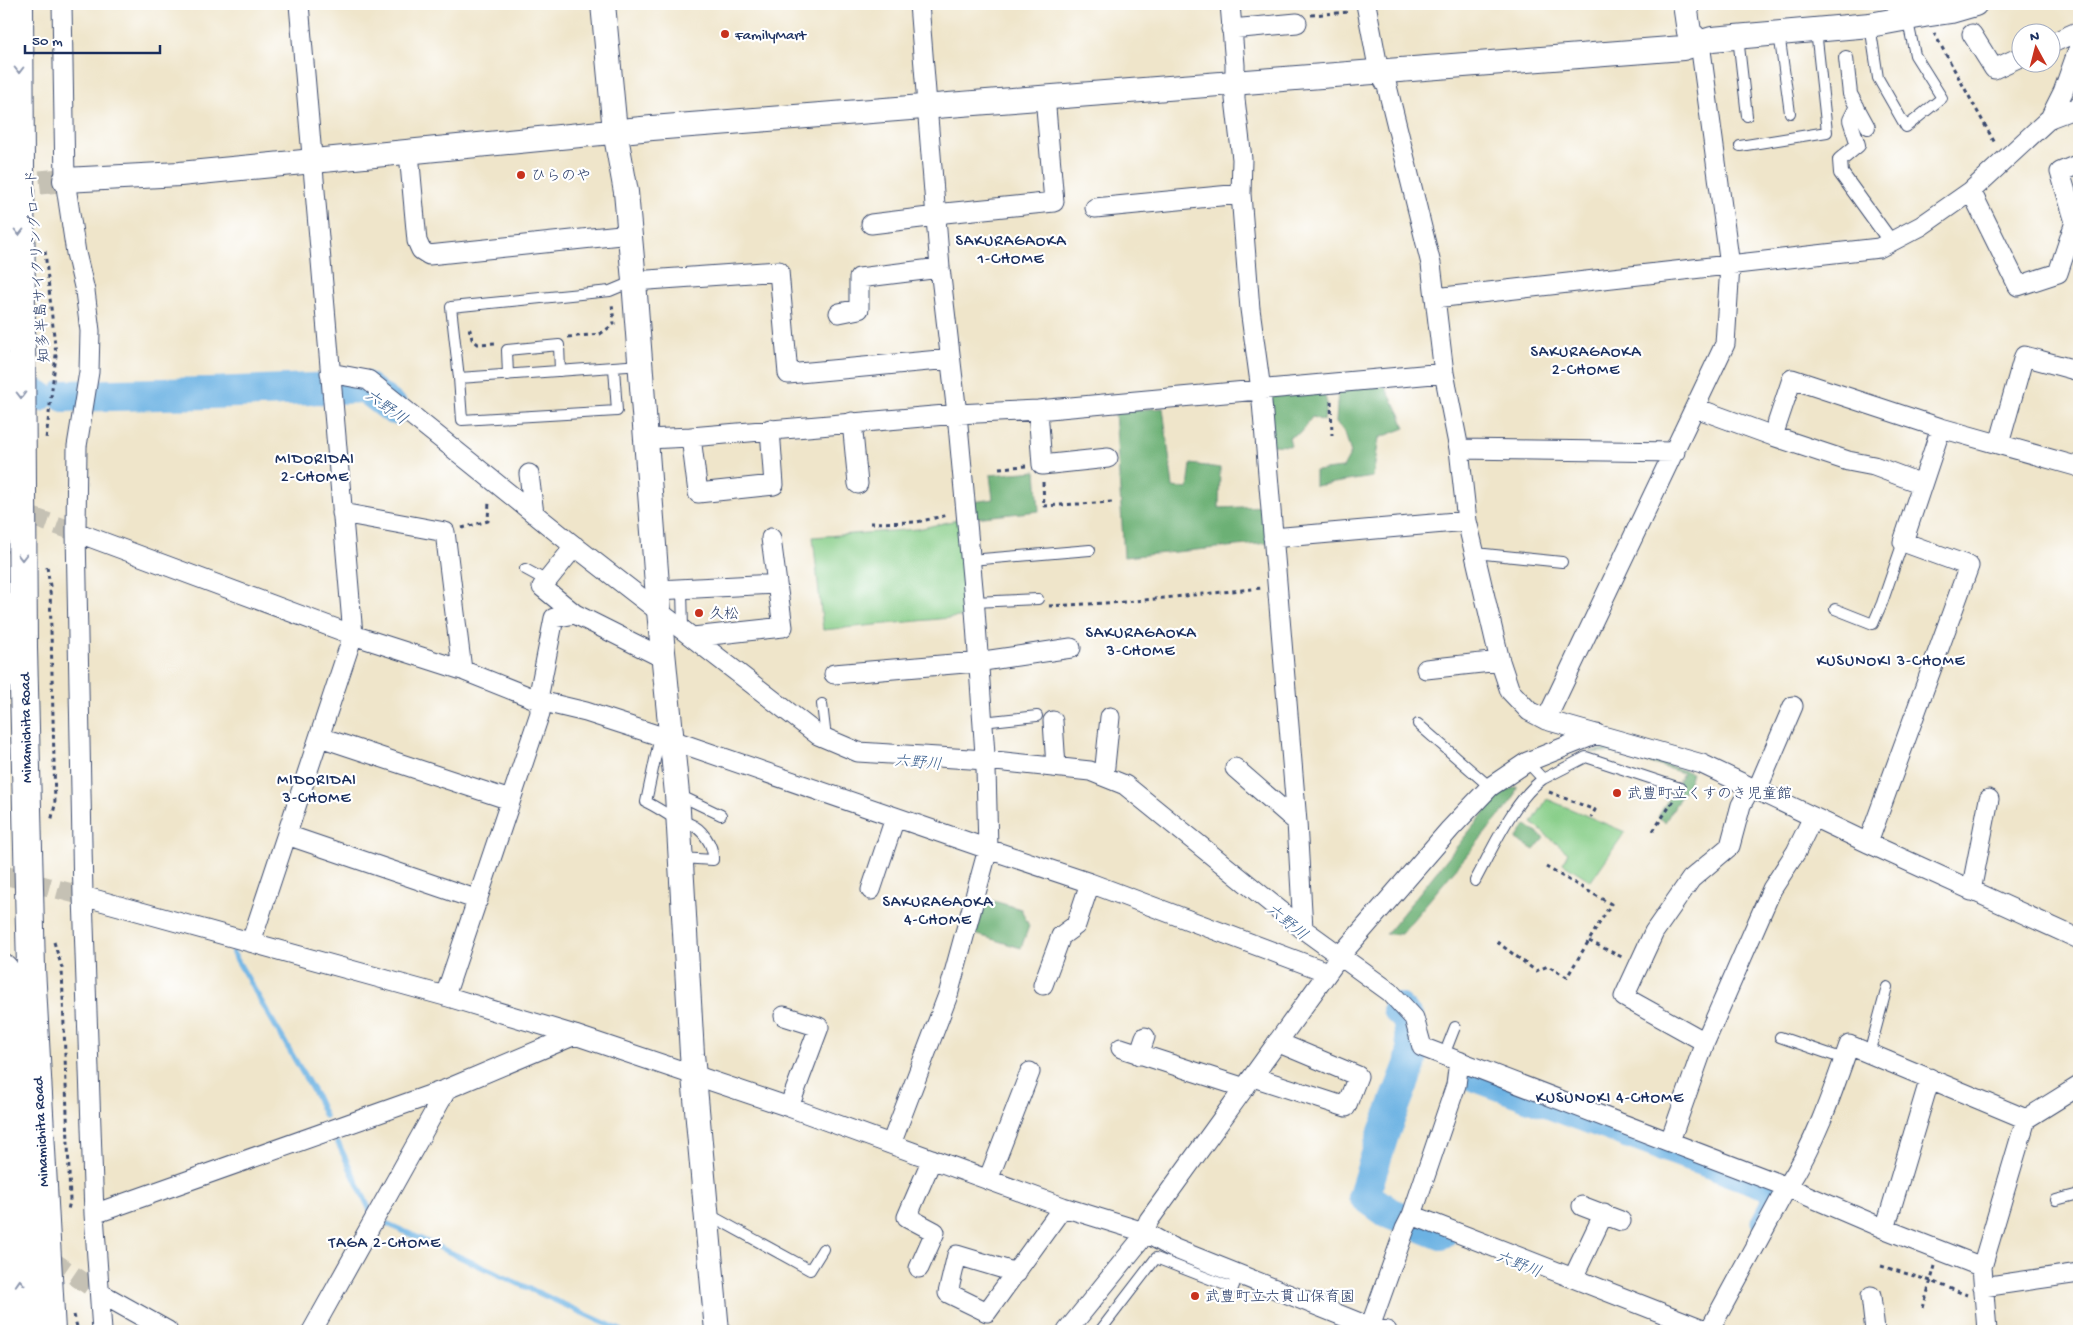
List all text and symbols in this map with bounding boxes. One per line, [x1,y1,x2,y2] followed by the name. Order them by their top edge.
[25,22,160,54] scale bar
[2010,22,2060,72] north arrow
[734,27,808,45] place label: FamilyMart
[719,28,731,40] marker: FamilyMart
[2029,29,2040,47] text: N
[32,33,63,51] text: 50 m
[14,66,24,74] one-way arrow
[531,168,591,186] place label: ひらのや
[22,169,55,363] street label: 知多半島サイクリングロード
[515,169,527,181] marker: ひらのや
[14,229,25,237] one-way arrow
[955,233,1067,270] district label: SAKURAGAOKA 1-CHOME
[1530,344,1642,381] district label: SAKURAGAOKA 2-CHOME
[360,386,411,431] water label: 六野川
[16,392,26,399] one-way arrow
[275,451,355,488] district label: MIDORIDAI 2-CHOME
[17,554,27,562] one-way arrow
[709,605,739,624] place label: 久松
[693,607,705,619] marker: 久松
[1085,625,1197,662] district label: SAKURAGAOKA 3-CHOME
[1816,653,1966,672] district label: KUSUNOKI 3-CHOME
[17,672,37,783] street label: Minamichita Road
[893,752,943,776] water label: 六野川
[277,772,357,809] district label: MIDORIDAI 3-CHOME
[1627,785,1792,804] place label: 武豊町立くすのき児童館
[1611,787,1623,799] marker: 武豊町立くすのき児童館
[882,894,994,931] district label: SAKURAGAOKA 4-CHOME
[1261,900,1311,946] water label: 六野川
[30,1075,54,1187] street label: Minamichita Road
[1536,1090,1684,1109] district label: KUSUNOKI 4-CHOME
[328,1235,441,1254] district label: TAGA 2-CHOME
[1492,1248,1544,1284] water label: 六野川
[15,1278,26,1286] one-way arrow
[1205,1288,1355,1307] place label: 武豊町立六貫山保育園
[1189,1290,1201,1302] marker: 武豊町立六貫山保育園

